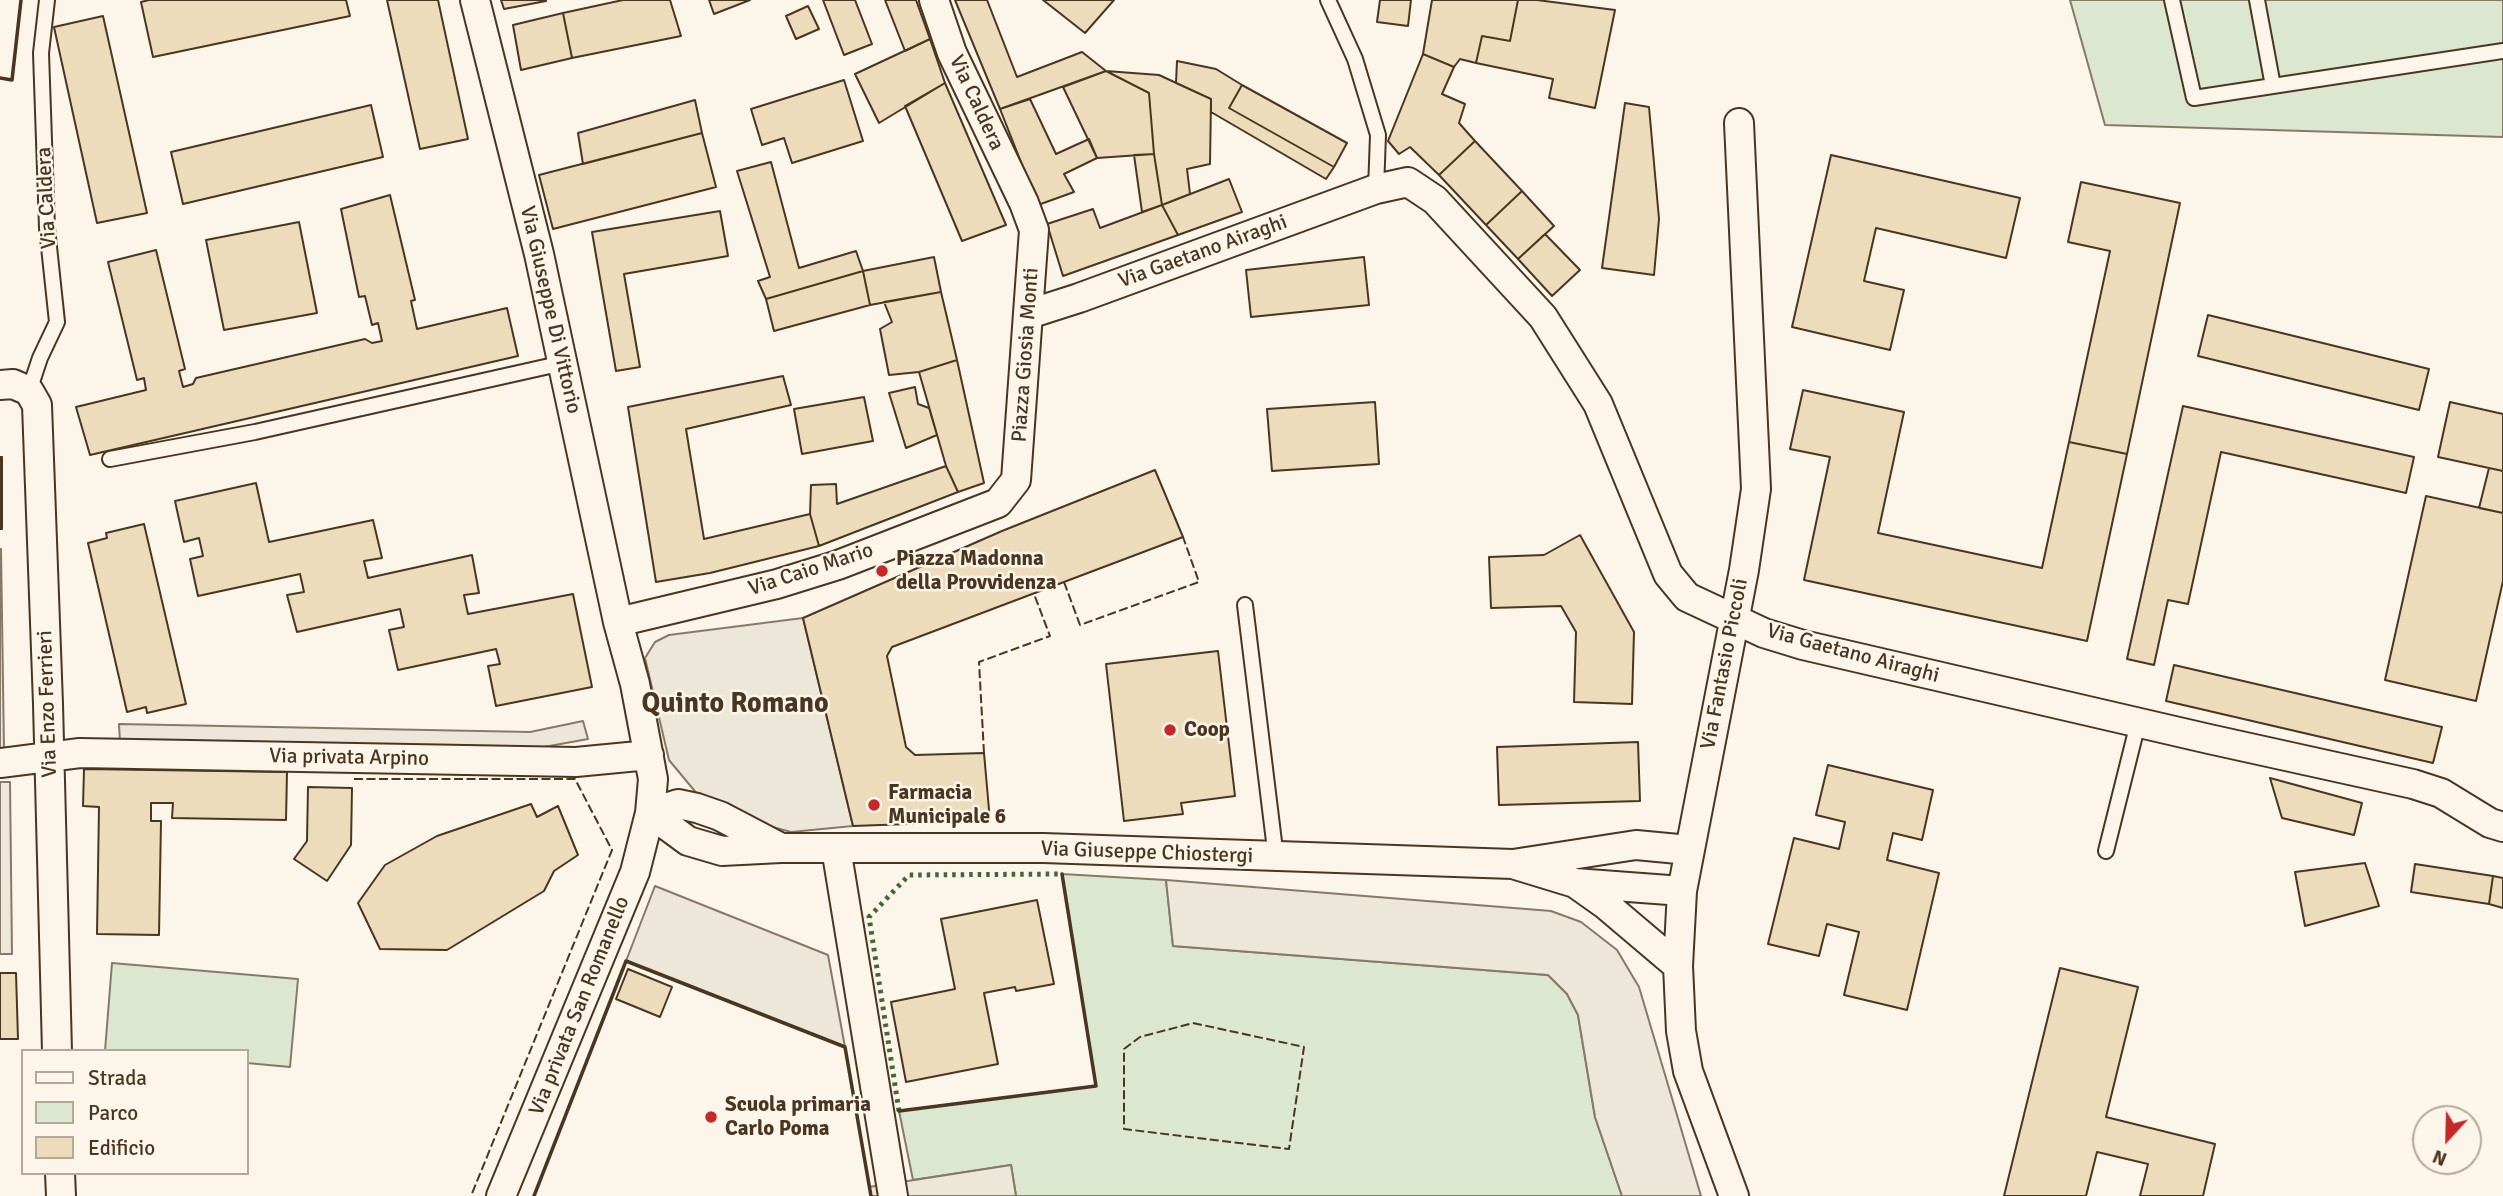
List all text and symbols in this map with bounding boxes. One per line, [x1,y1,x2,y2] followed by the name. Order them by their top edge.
[943,51,1009,155] street label: Via Caldera
[32,146,62,250] street label: Via Caldera
[514,204,586,416] street label: Via Giuseppe Di Vittorio
[1115,210,1291,294] street label: Via Gaetano Airaghi
[1007,267,1045,443] street label: Piazza Giosia Monti
[745,538,877,602] street label: Via Caio Mario
[896,546,1056,596] place label: Piazza Madonna della Provvidenza
[874,563,890,579] marker: Piazza Madonna della Provvidenza
[1696,576,1754,752] street label: Via Fantasio Piccoli
[1764,619,1942,689] street label: Via Gaetano Airaghi
[33,630,63,778] street label: Via Enzo Ferrieri
[641,688,829,722] district label: Quinto Romano
[1184,717,1230,743] place label: Coop
[1162,722,1178,738] marker: Coop
[269,744,429,772] street label: Via privata Arpino
[888,780,1006,830] place label: Farmacia Municipale 6
[866,797,882,813] marker: Farmacia Municipale 6
[1040,837,1254,869] street label: Via Giuseppe Chiostergi
[524,893,636,1119] street label: Via privata San Romanello
[21,1049,248,1175] legend
[88,1065,147,1091] text: Strada
[725,1092,871,1142] place label: Scuola primaria Carlo Poma
[88,1100,138,1126] text: Parco
[2412,1105,2482,1175] north arrow
[703,1109,719,1125] marker: Scuola primaria Carlo Poma
[88,1135,155,1161] text: Edificio
[2429,1144,2451,1171] text: N

